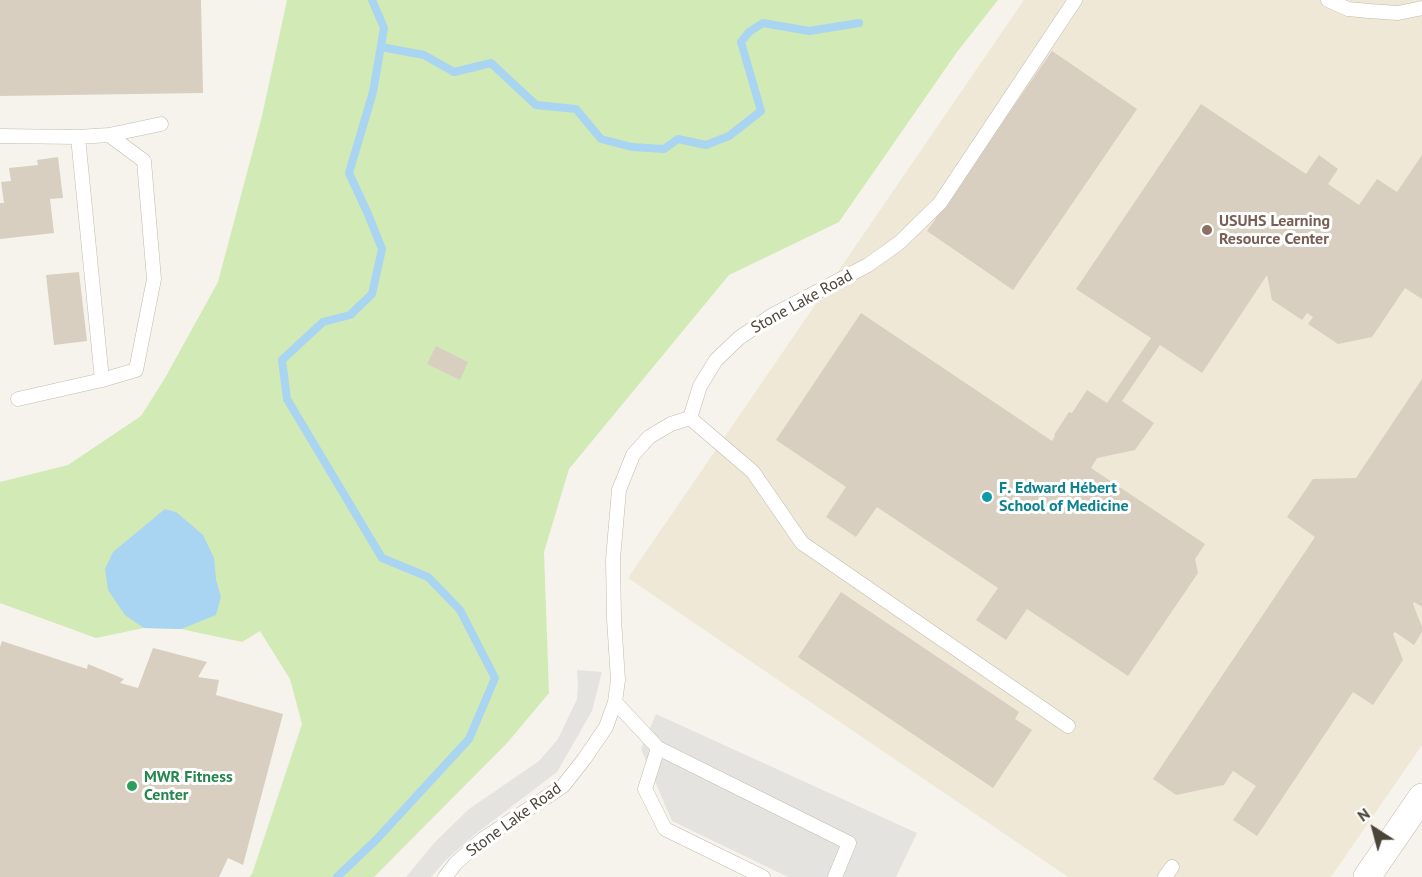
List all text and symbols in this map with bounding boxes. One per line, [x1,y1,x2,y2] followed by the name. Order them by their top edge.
[1219,211,1330,249] place label: USUHS Learning Resource Center
[1200,223,1214,237] marker: USUHS Learning Resource Center
[748,266,856,338] street label: Stone Lake Road
[999,478,1129,516] place label: F. Edward Hébert School of Medicine
[980,490,994,504] marker: F. Edward Hébert School of Medicine
[144,767,233,805] place label: MWR Fitness Center
[125,779,139,793] marker: MWR Fitness Center
[463,779,565,861] street label: Stone Lake Road
[1344,799,1404,859] north arrow
[1353,803,1374,826] text: N

